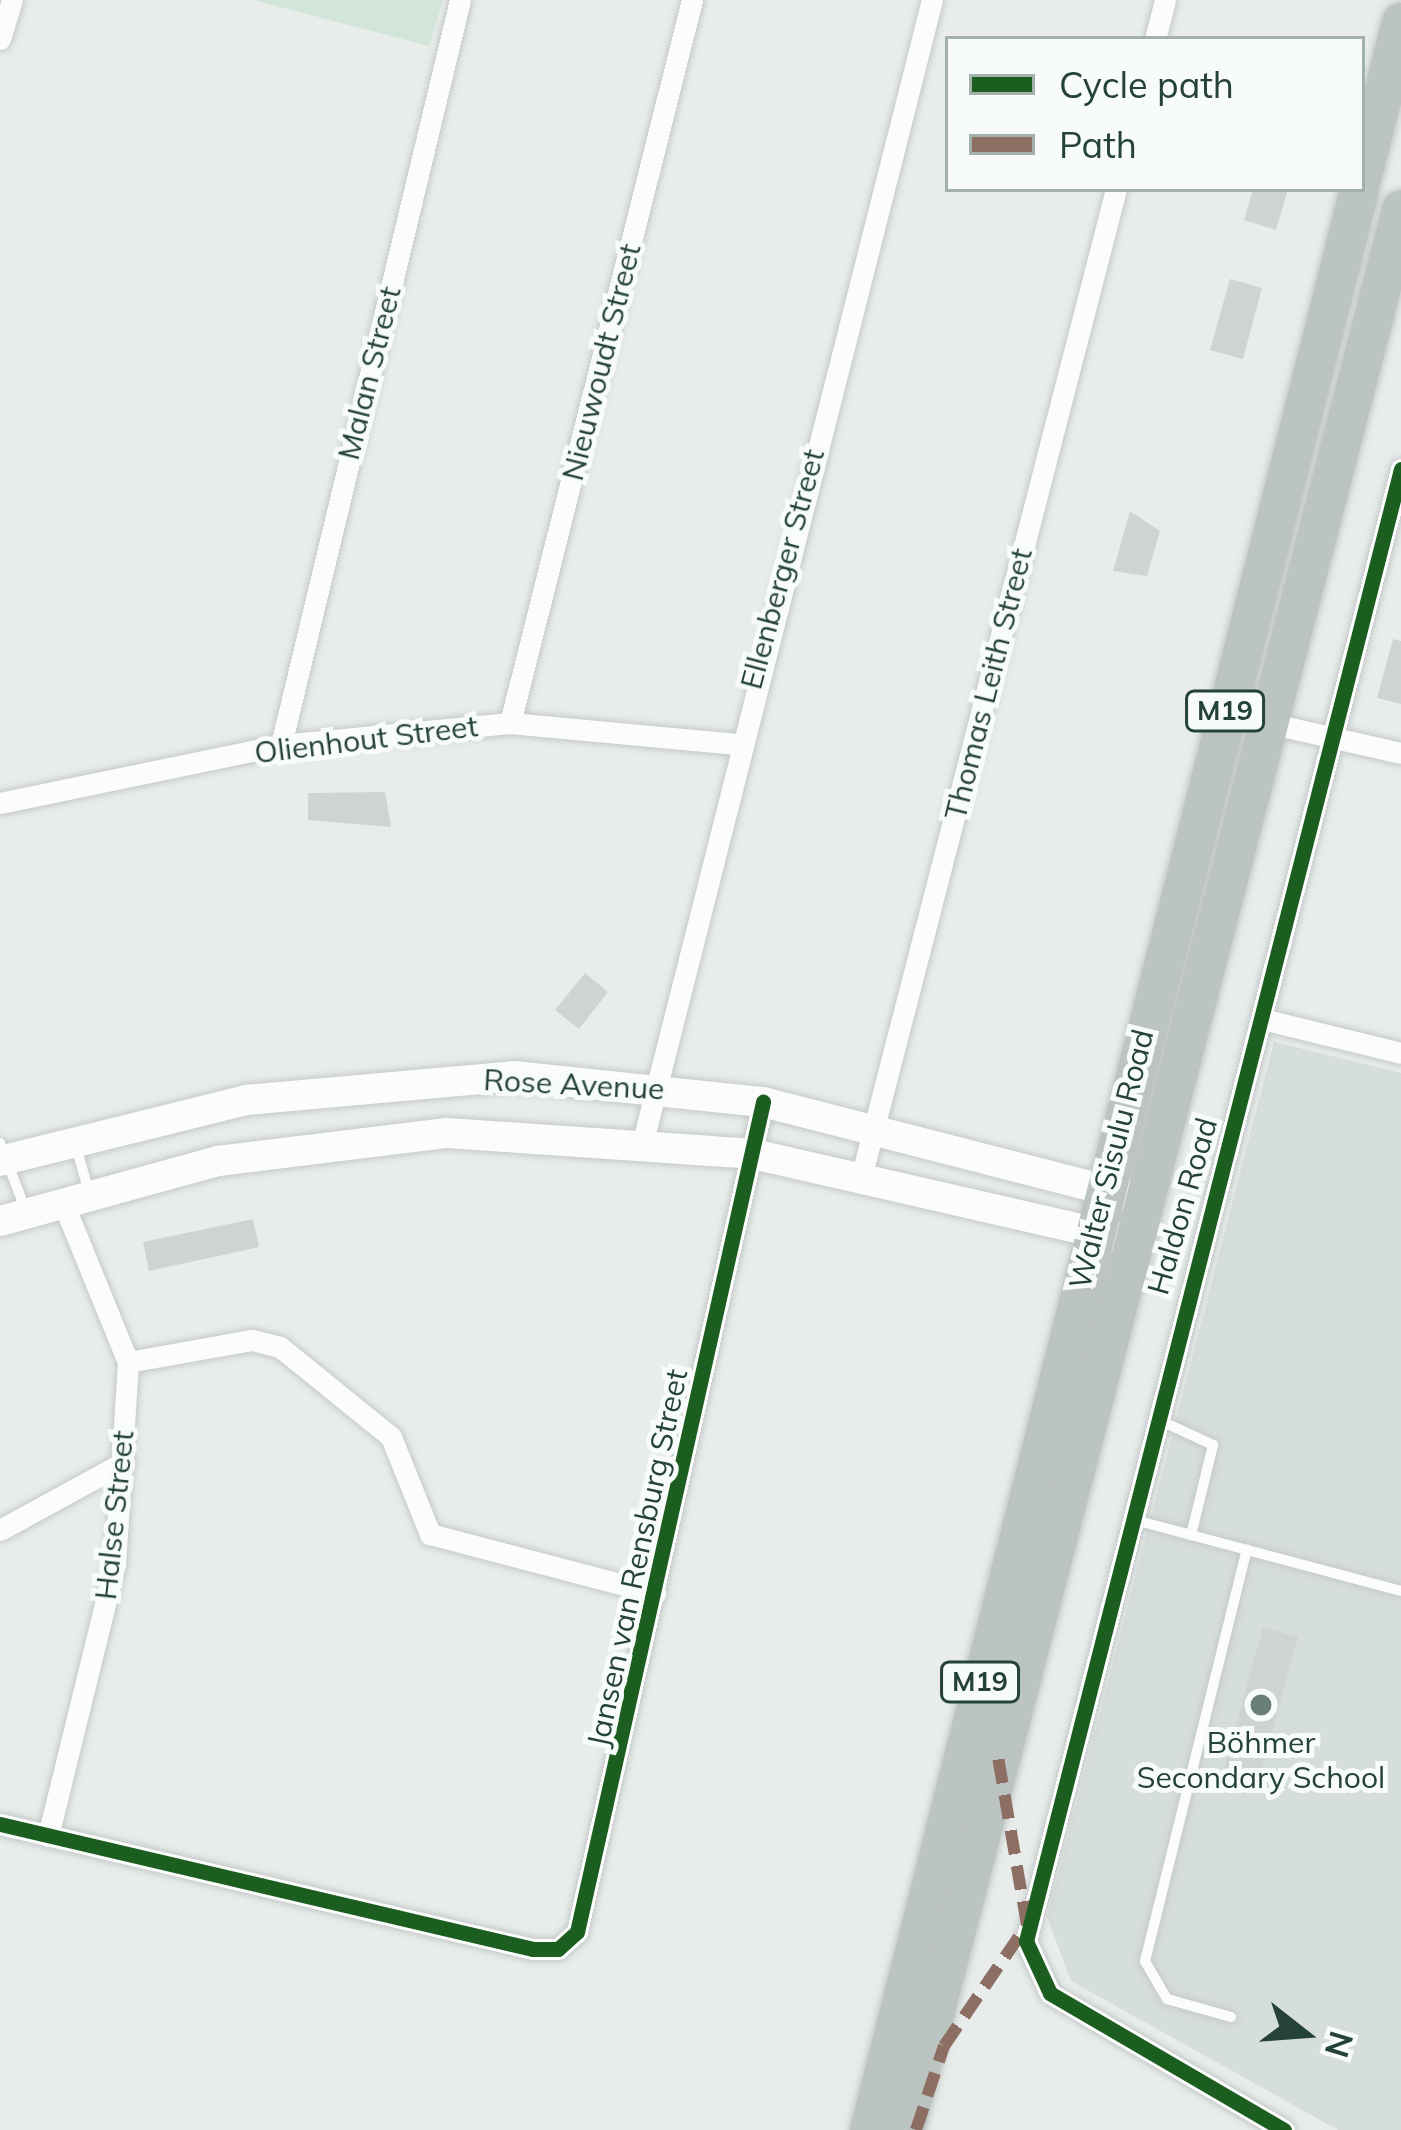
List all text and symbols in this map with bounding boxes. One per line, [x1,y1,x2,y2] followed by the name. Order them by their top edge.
[945,36,1365,192] legend
[1059,62,1234,107] text: Cycle path
[1059,122,1137,167] text: Path
[554,240,648,484] street label: Nieuwoudt Street
[330,283,408,463] street label: Malan Street
[733,445,831,693] street label: Ellenberger Street
[937,545,1039,823] street label: Thomas Leith Street
[1183,690,1267,732] road number: M19
[252,707,480,771] street label: Olienhout Street
[1061,1026,1161,1292] street label: Walter Sisulu Road
[483,1061,665,1107] street label: Rose Avenue
[1140,1113,1224,1299] street label: Haldon Road
[579,1366,695,1750] street label: Jansen van Rensburg Street
[87,1429,141,1601] street label: Halse Street
[938,1661,1022,1703] road number: M19
[1248,1692,1274,1718] marker: Böhmer Secondary School
[1137,1724,1385,1794] place label: Böhmer Secondary School
[1245,1974,1365,2094] north arrow
[1317,2027,1363,2063] text: N

